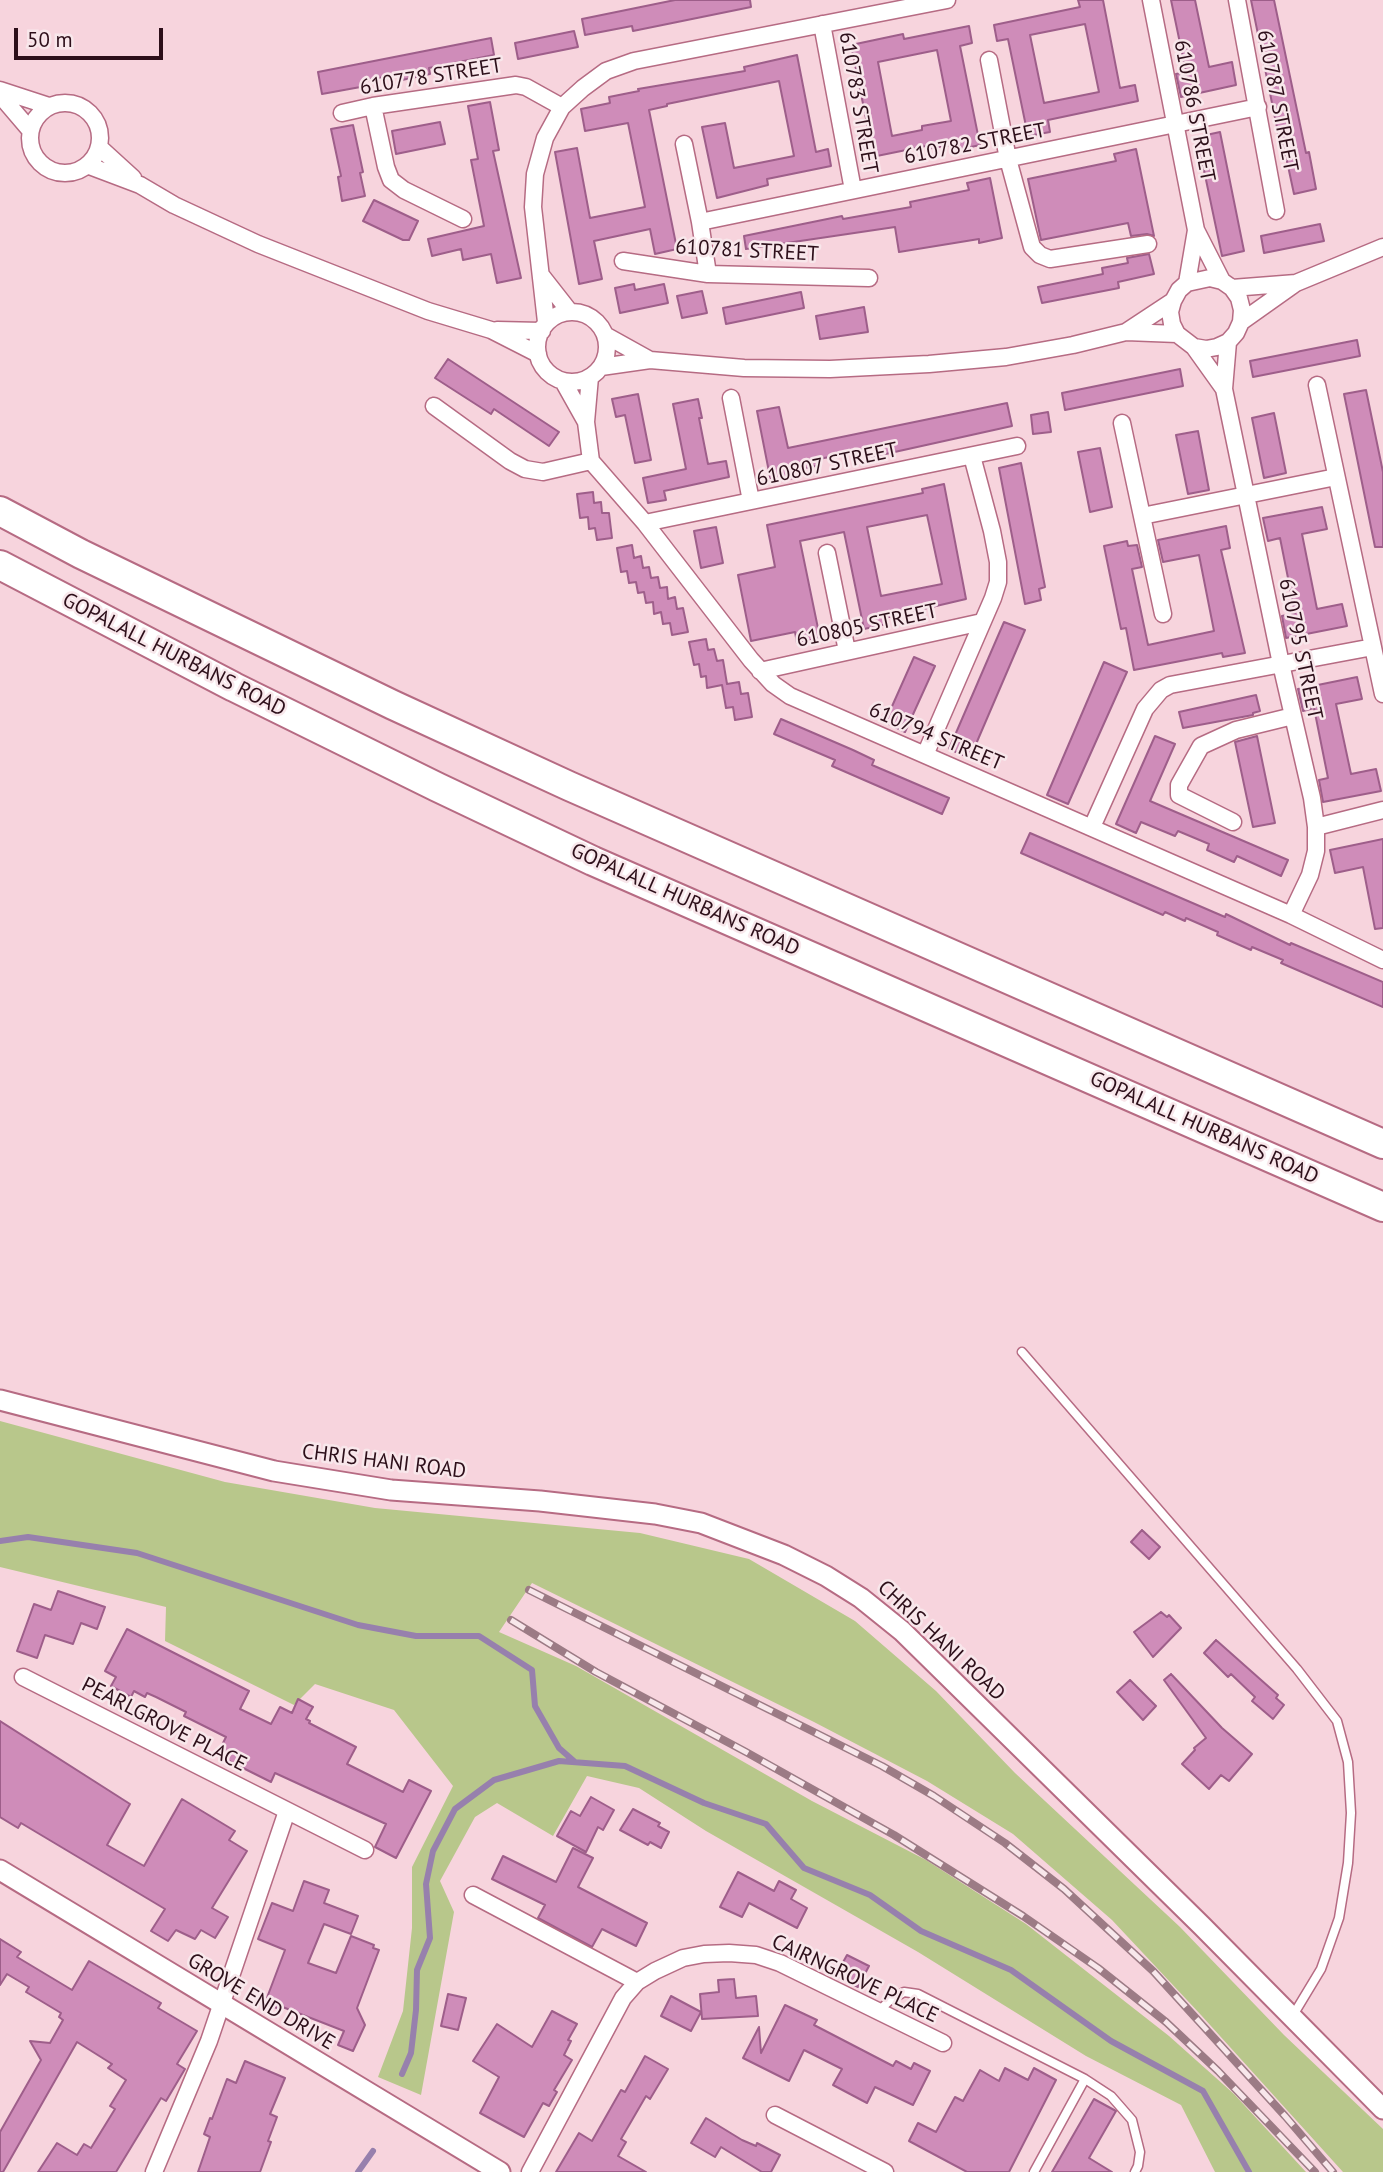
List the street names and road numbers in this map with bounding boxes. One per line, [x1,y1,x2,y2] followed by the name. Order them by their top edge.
[1251,28,1303,174] street label: 610787 STREET
[833,30,883,176] street label: 610783 STREET
[1168,38,1220,184] street label: 610786 STREET
[358,53,504,101] street label: 610778 STREET
[902,118,1048,170] street label: 610782 STREET
[675,235,819,267] street label: 610781 STREET
[754,438,900,492] street label: 610807 STREET
[1273,576,1327,722] street label: 610795 STREET
[58,588,290,722] street label: GOPALALL HURBANS ROAD
[794,599,940,653] street label: 610805 STREET
[865,697,1007,777] street label: 610794 STREET
[567,838,803,962] street label: GOPALALL HURBANS ROAD
[1086,1066,1322,1190] street label: GOPALALL HURBANS ROAD
[301,1439,467,1485] street label: CHRIS HANI ROAD
[872,1575,1010,1707] street label: CHRIS HANI ROAD
[77,1672,251,1778] street label: PEARLGROVE PLACE
[768,1929,942,2029] street label: CAIRNGROVE PLACE
[183,1948,339,2056] street label: GROVE END DRIVE

